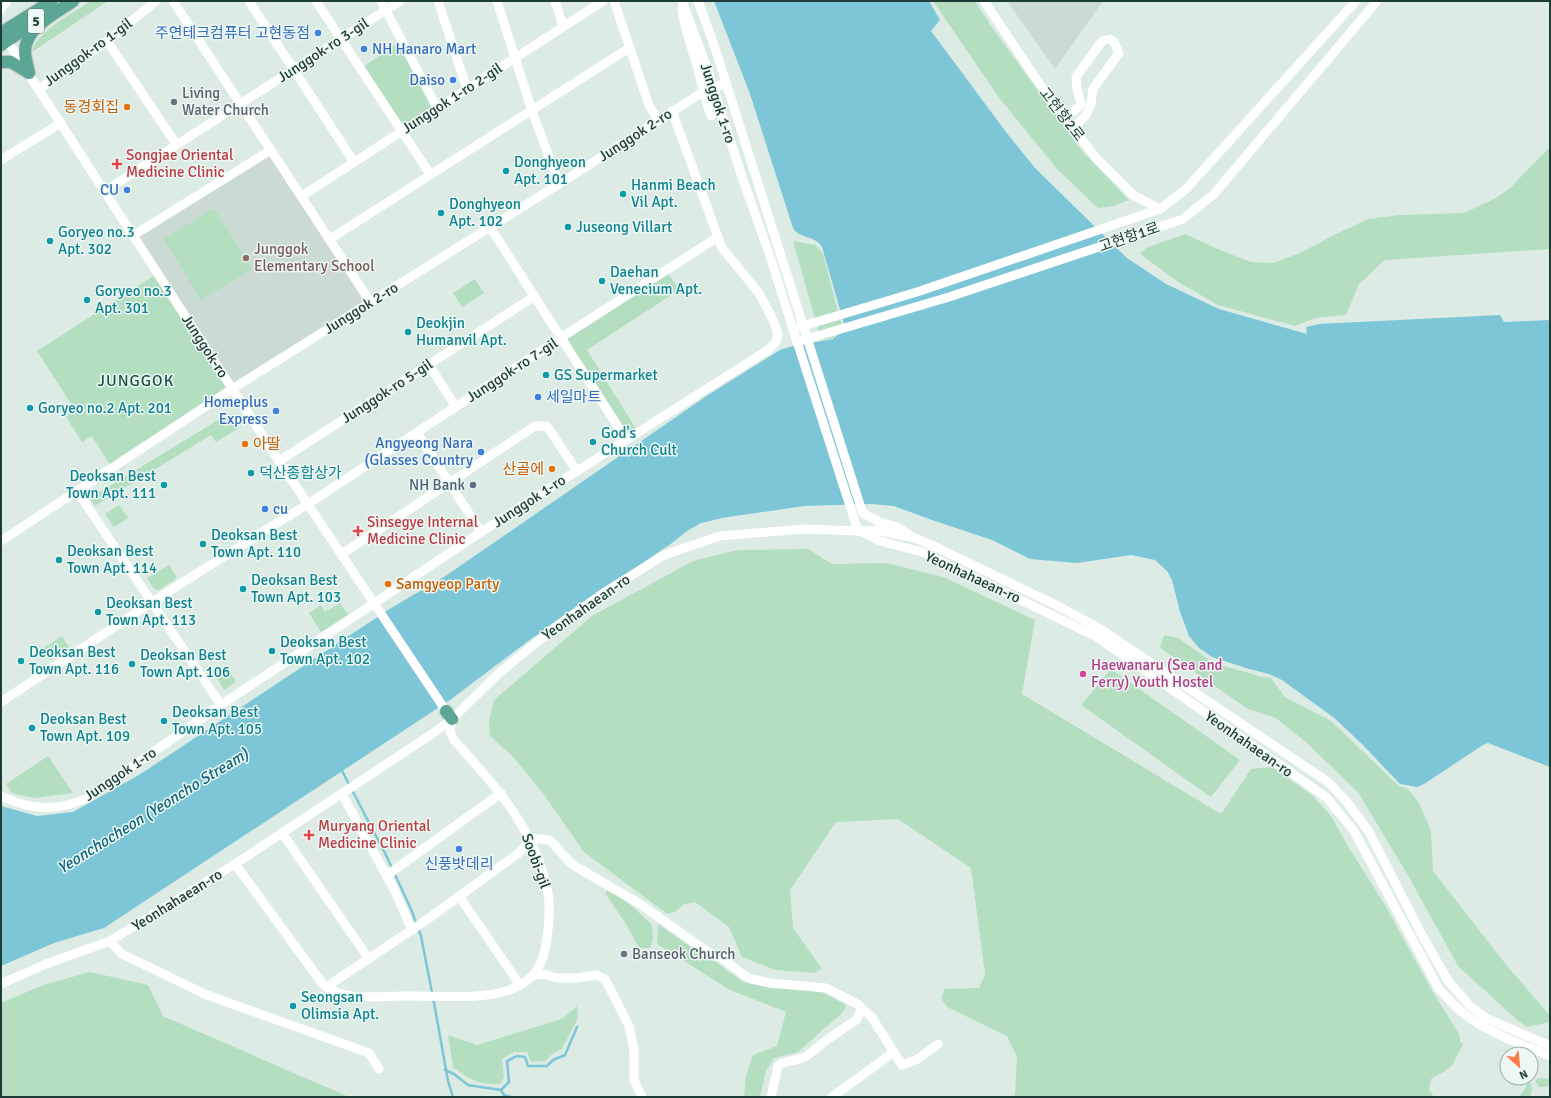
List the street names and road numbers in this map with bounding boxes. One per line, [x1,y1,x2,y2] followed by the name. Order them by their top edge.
[28,9,44,33] road number: 5
[40,14,136,90] street label: Junggok-ro 1-gil
[274,14,372,86] street label: Junggok-ro 3-gil
[398,59,506,137] street label: Junggok 1-ro 2-gil
[697,61,740,146] street label: Junggok 1-ro
[1035,84,1089,144] street label: 고현항2로
[595,104,675,165] street label: Junggok 2-ro
[1096,218,1162,256] street label: 고현항1로
[321,278,402,338] street label: Junggok 2-ro
[178,311,232,381] street label: Junggok-ro
[463,334,561,406] street label: Junggok-ro 7-gil
[338,355,436,427] street label: Junggok-ro 5-gil
[489,471,569,531] street label: Junggok 1-ro
[922,547,1024,607] street label: Yeonhahaean-ro
[539,570,634,644] street label: Yeonhahaean-ro
[1202,707,1297,781] street label: Yeonhahaean-ro
[80,743,160,805] street label: Junggok 1-ro
[518,831,554,891] street label: Soobi-gil
[128,865,226,935] street label: Yeonhahaean-ro

